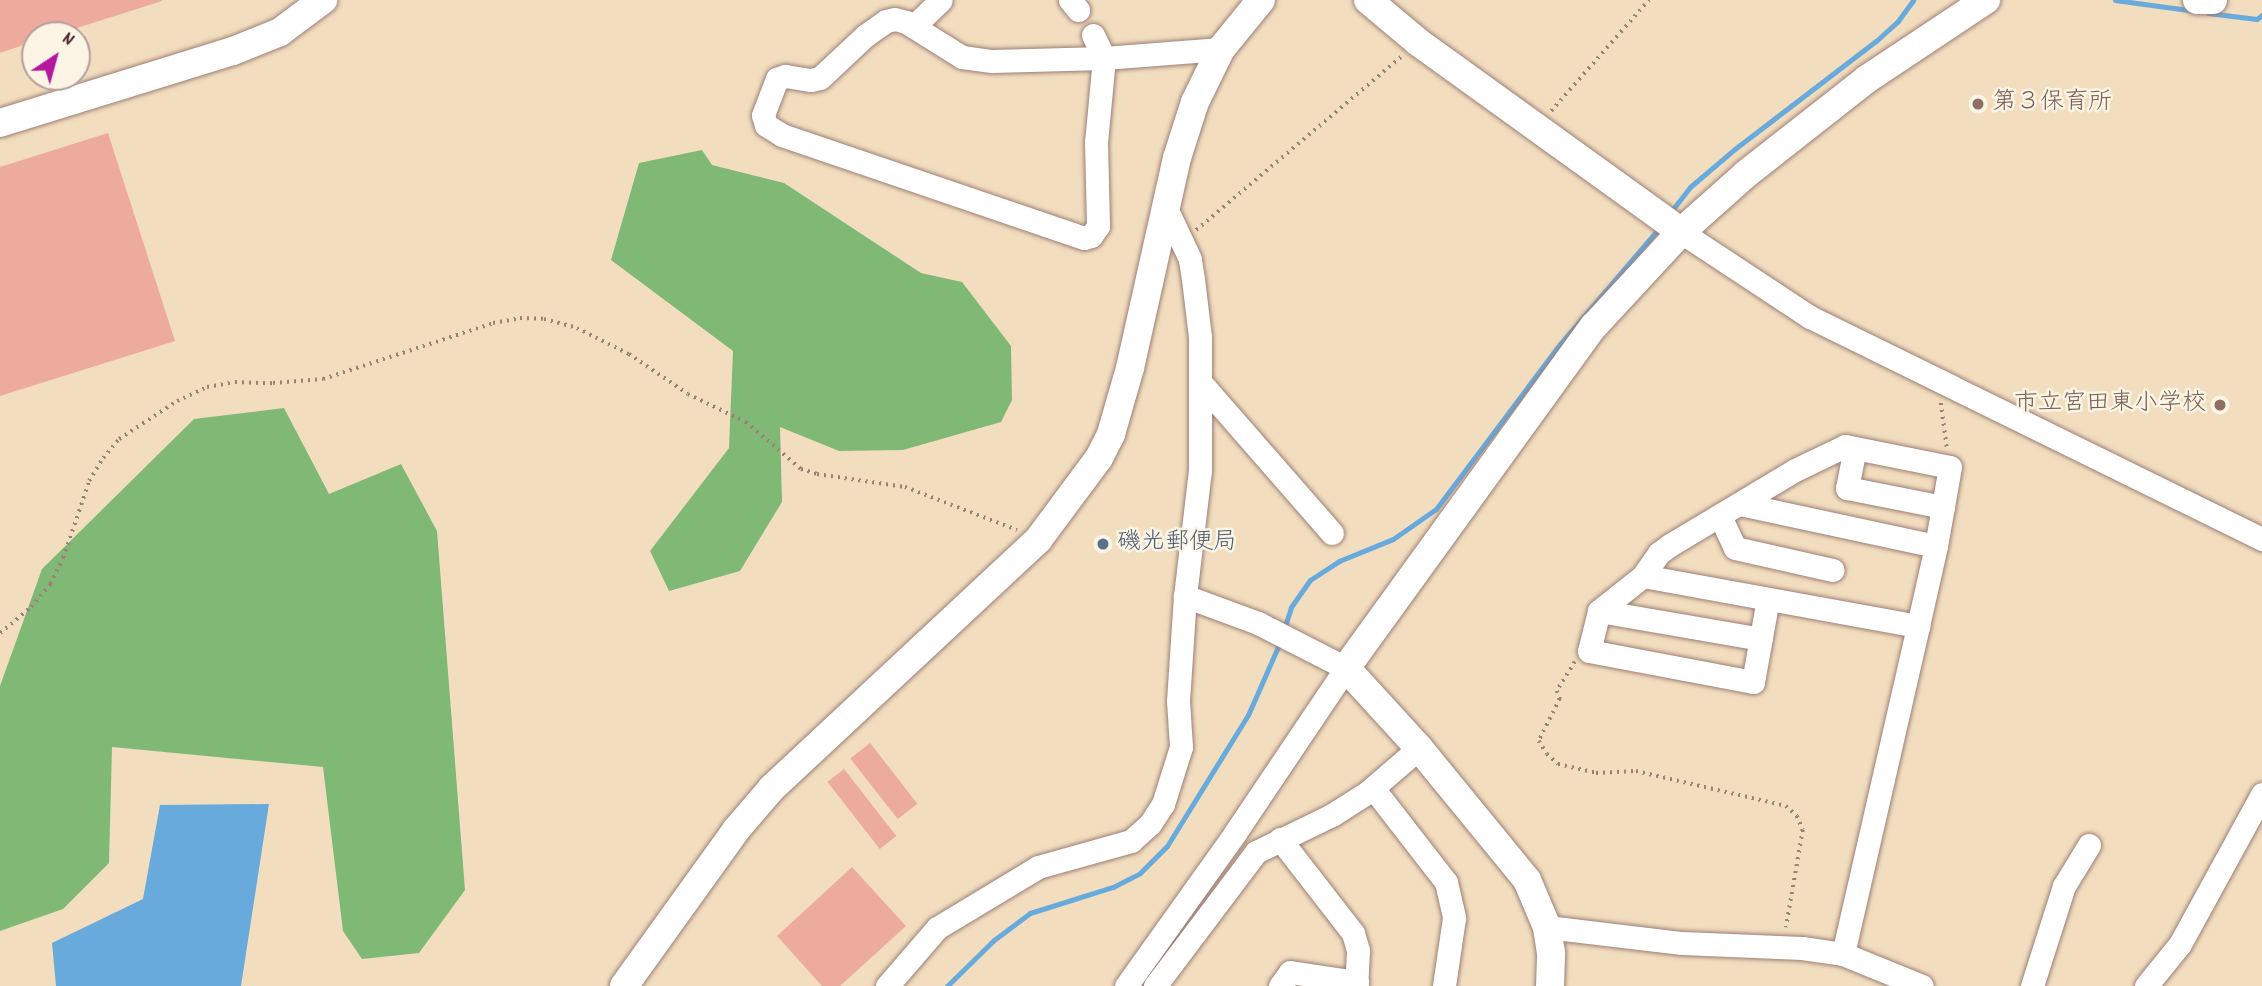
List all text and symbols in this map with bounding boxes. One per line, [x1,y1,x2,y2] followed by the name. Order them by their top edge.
[21,21,91,91] north arrow
[56,27,79,54] text: N
[1992,90,2112,118] place label: 第３保育所
[1970,96,1986,112] marker: 第３保育所
[2014,391,2206,419] place label: 市立宮田東小学校
[2212,397,2228,413] marker: 市立宮田東小学校
[1117,530,1237,558] place label: 磯光郵便局
[1095,536,1111,552] marker: 磯光郵便局

